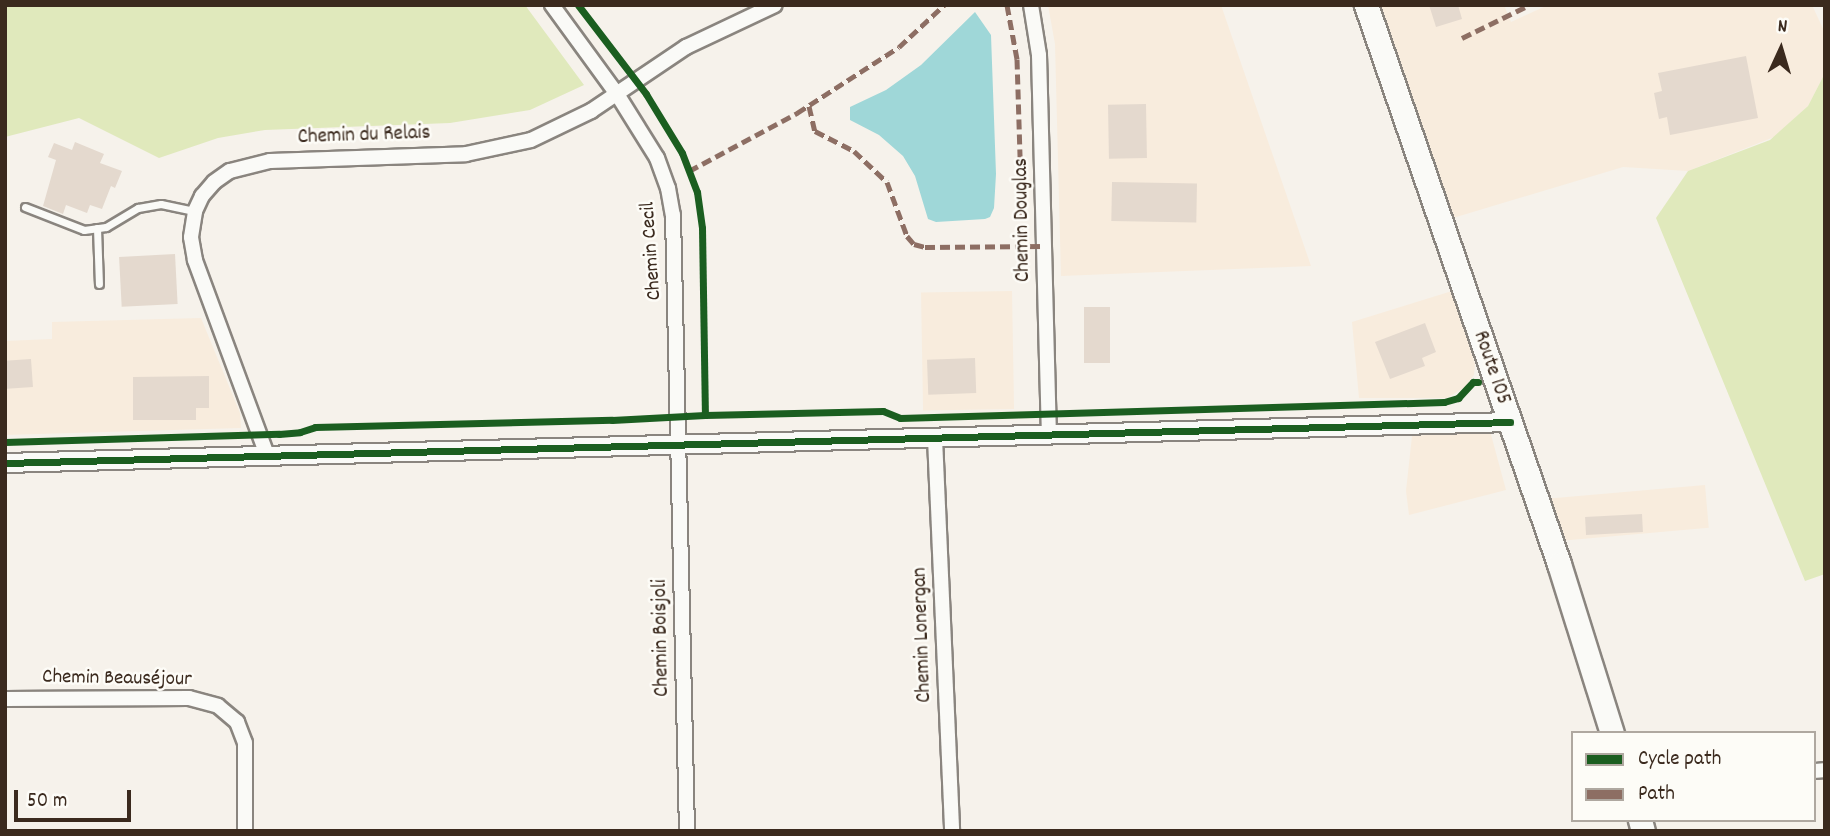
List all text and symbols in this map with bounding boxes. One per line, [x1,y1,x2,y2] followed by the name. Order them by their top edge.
[1746,14,1816,84] north arrow
[1777,14,1788,41] text: N
[297,121,431,151] street label: Chemin du Relais
[1009,158,1037,282] street label: Chemin Douglas
[636,201,668,301] street label: Chemin Cecil
[1467,328,1515,408] street label: Route 105
[908,567,938,703] street label: Chemin Lonergan
[648,579,676,697] street label: Chemin Boisjoli
[42,665,192,693] street label: Chemin Beauséjour
[1571,731,1816,822] legend
[1638,745,1721,775] text: Cycle path
[18,776,135,820] scale bar
[1638,780,1675,810] text: Path
[27,787,67,817] text: 50 m

